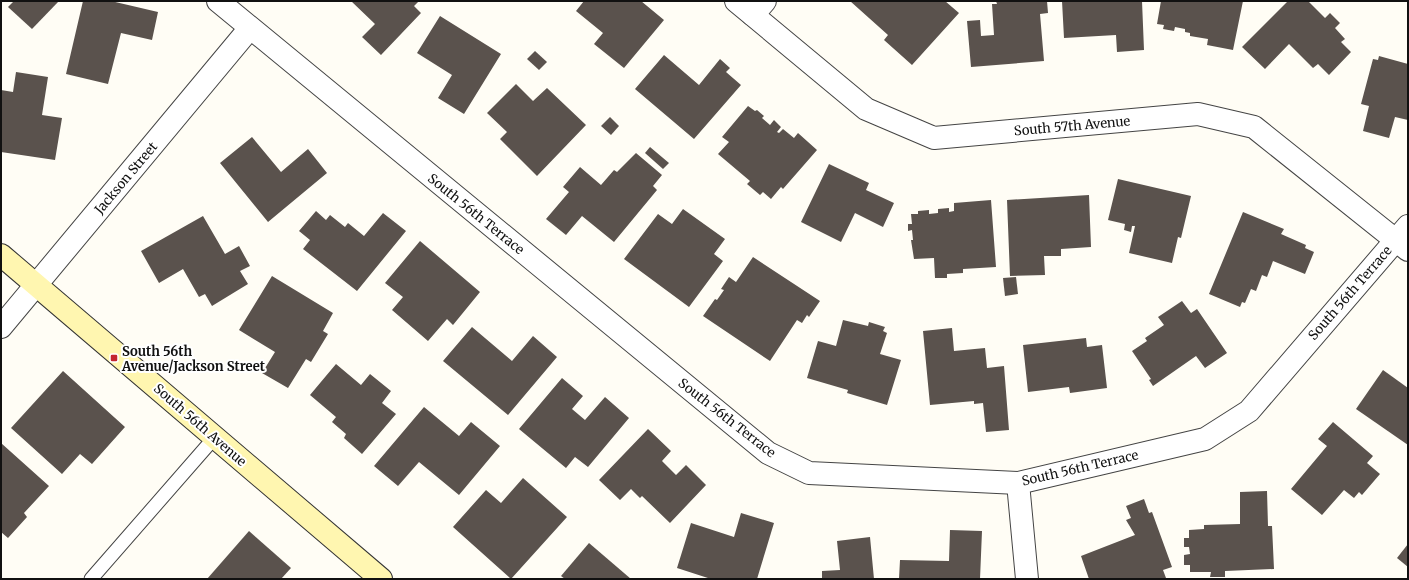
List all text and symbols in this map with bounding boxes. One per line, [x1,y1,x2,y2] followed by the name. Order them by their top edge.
[1013,112,1131,140] street label: South 57th Avenue
[90,138,161,218] street label: Jackson Street
[424,170,528,258] street label: South 56th Terrace
[1304,242,1396,344] street label: South 56th Terrace
[121,343,266,375] place label: South 56th Avenue/Jackson Street
[109,353,119,363] marker: South 56th Avenue/Jackson Street
[675,375,779,462] street label: South 56th Terrace
[150,380,250,470] street label: South 56th Avenue
[1020,446,1140,490] street label: South 56th Terrace

